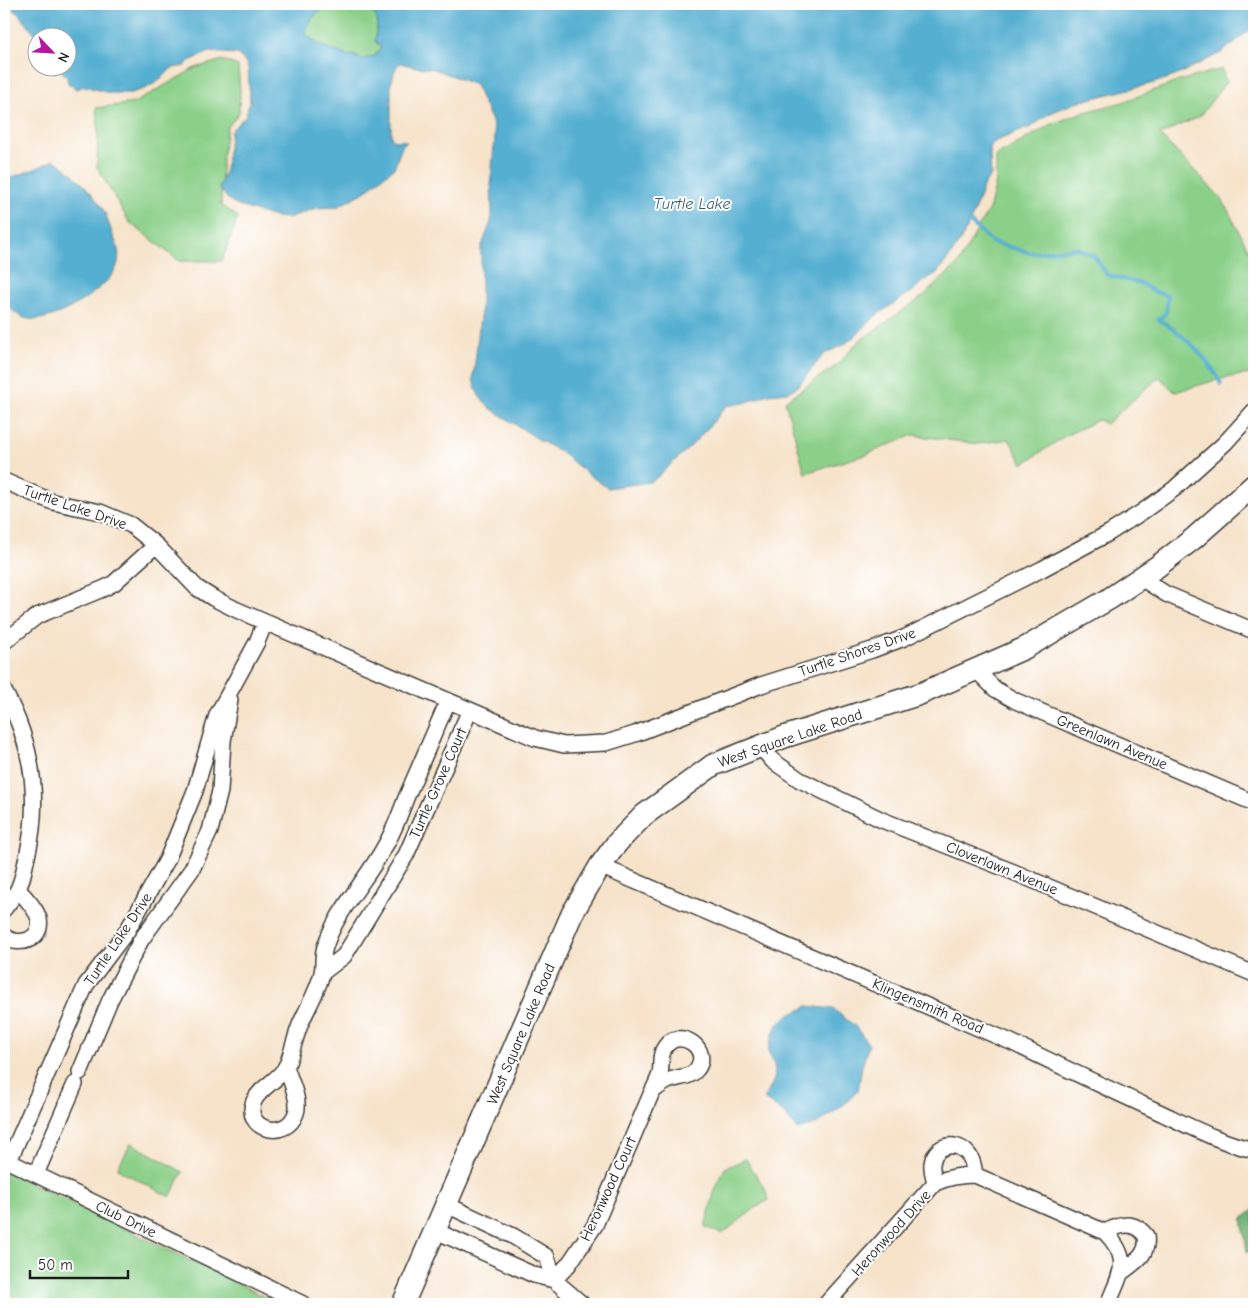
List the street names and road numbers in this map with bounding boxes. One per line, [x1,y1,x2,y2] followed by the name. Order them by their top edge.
[21,481,130,533] street label: Turtle Lake Drive
[796,623,918,680] street label: Turtle Shores Drive
[715,705,865,771] street label: West Square Lake Road
[1054,711,1171,774] street label: Greenlawn Avenue
[406,724,471,841] street label: Turtle Grove Court
[944,837,1061,899] street label: Cloverlawn Avenue
[80,889,156,989] street label: Turtle Lake Drive
[483,961,559,1107] street label: West Square Lake Road
[870,974,986,1038] street label: Klingensmith Road
[576,1133,640,1244] street label: Heronwood Court
[847,1186,935,1280] street label: Heronwood Drive
[93,1197,160,1242] street label: Club Drive

